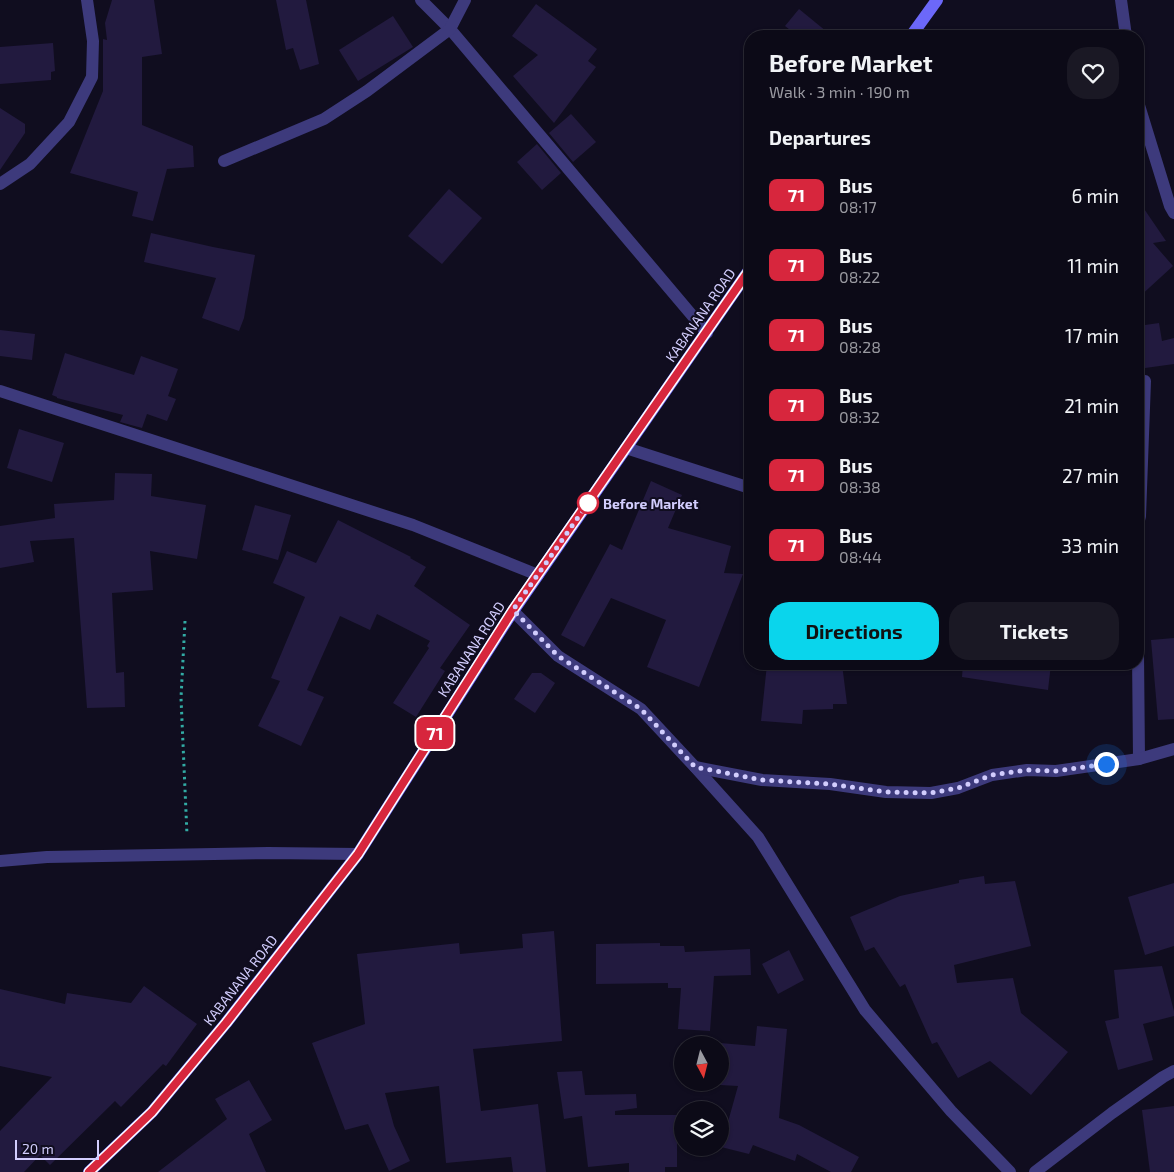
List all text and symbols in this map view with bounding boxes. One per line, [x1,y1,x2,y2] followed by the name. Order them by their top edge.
[1067,47,1119,99] button: heart
[769,48,933,77] text: Before Market
[769,82,910,101] text: Walk · 3 min · 190 m
[769,126,871,149] text: Departures
[839,174,873,197] text: Bus
[788,184,805,206] text: 71
[1071,184,1119,207] text: 6 min
[839,197,877,216] text: 08:17
[839,244,873,267] text: Bus
[788,254,805,276] text: 71
[1067,254,1119,277] text: 11 min
[661,265,739,365] street label: KABANANA ROAD
[839,267,880,286] text: 08:22
[839,314,873,337] text: Bus
[788,324,805,346] text: 71
[1065,324,1119,347] text: 17 min
[839,337,881,356] text: 08:28
[839,384,873,407] text: Bus
[788,394,805,416] text: 71
[1064,394,1119,417] text: 21 min
[839,407,880,426] text: 08:32
[839,454,873,477] text: Bus
[788,464,805,486] text: 71
[1062,464,1119,487] text: 27 min
[839,477,881,496] text: 08:38
[577,492,599,514] marker: Before Market
[603,495,699,512] place label: Before Market
[839,524,873,547] text: Bus
[788,534,805,556] text: 71
[1061,534,1119,557] text: 33 min
[839,547,882,566] text: 08:44
[434,598,508,700] street label: KABANANA ROAD
[769,602,939,660] button: Directions
[949,602,1119,660] button: Tickets
[412,717,458,749] line badge: 71
[426,722,444,744] text: 71
[1094,752,1119,777] your location
[199,931,281,1029] street label: KABANANA ROAD
[674,1036,729,1091] north arrow
[674,1036,729,1156] map controls
[674,1101,729,1156] button: layers
[15,1137,99,1160] scale bar
[22,1140,54,1157] text: 20 m

